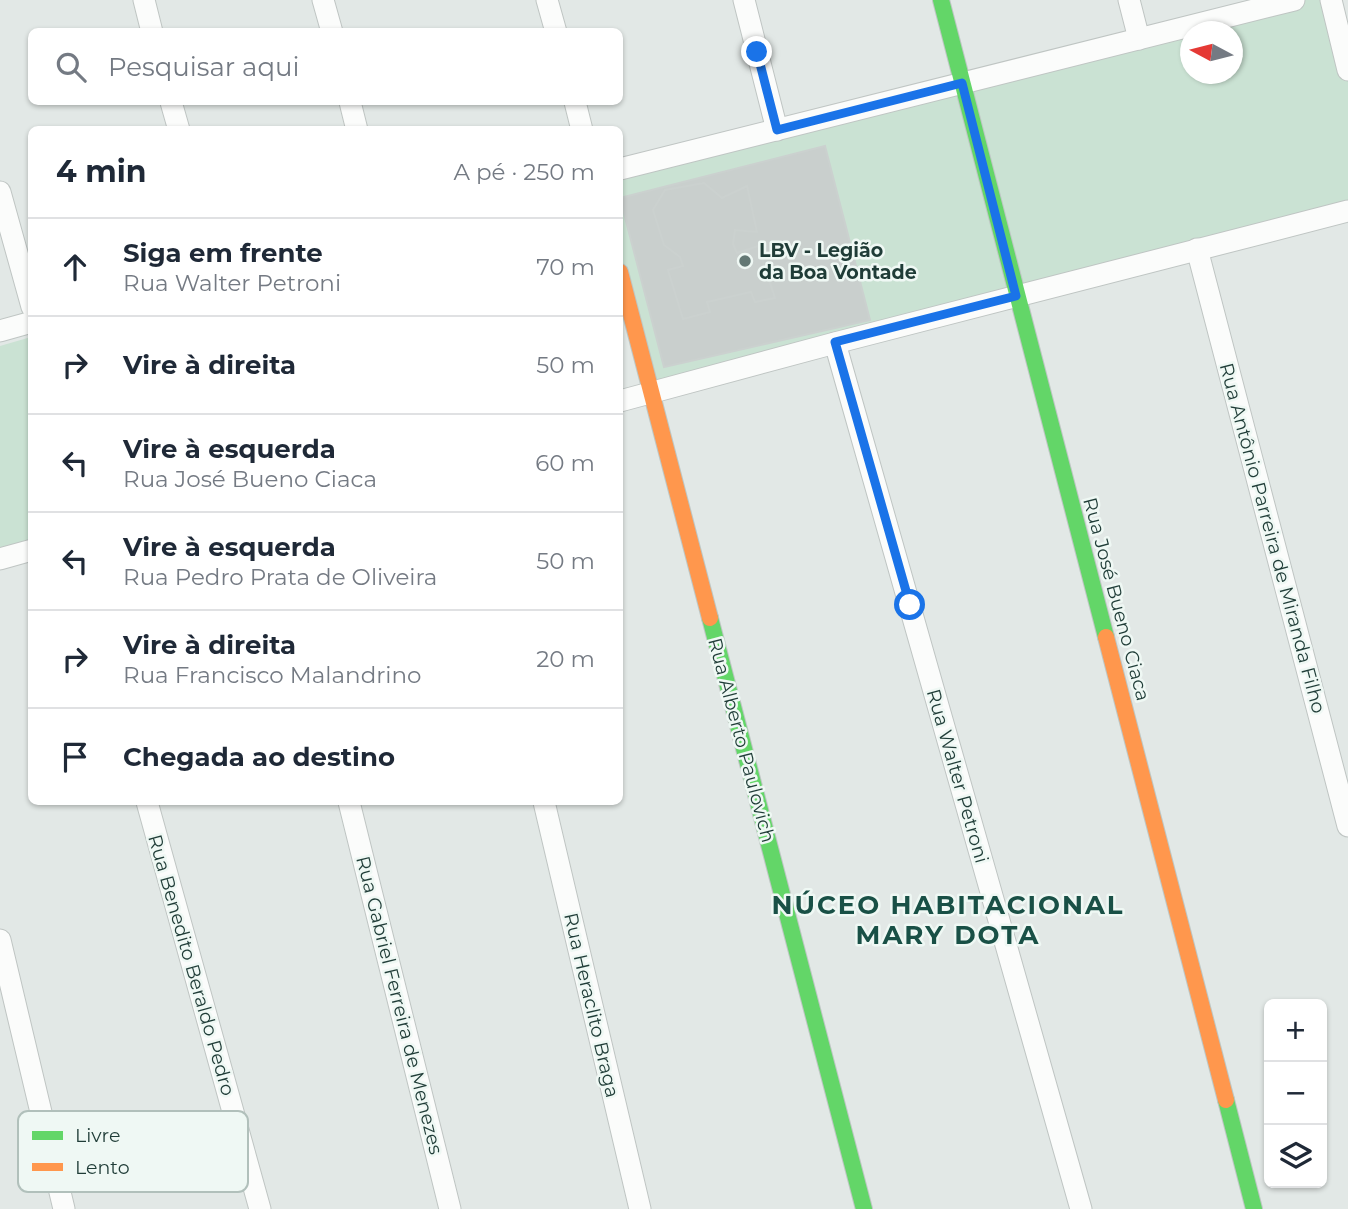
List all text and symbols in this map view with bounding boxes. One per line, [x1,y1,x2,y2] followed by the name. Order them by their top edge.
[1180,21,1243,84] north arrow
[28,28,623,105] search box
[741,36,772,67] route end
[52,48,90,86] icon: search
[108,51,300,83] text: Pesquisar aqui
[56,153,146,190] text: 4 min
[453,158,595,186] text: A pé · 250 m
[123,237,323,269] text: Siga em frente
[759,239,917,284] place label: LBV - Legião da Boa Vontade
[56,248,94,286] icon: ahead
[536,253,595,281] text: 70 m
[737,253,753,269] marker: LBV - Legião da Boa Vontade
[123,269,341,297] text: Rua Walter Petroni
[56,346,94,384] icon: right
[123,349,296,381] text: Vire à direita
[536,351,595,379] text: 50 m
[1215,360,1330,716] street label: Rua Antônio Parreira de Miranda Filho
[123,433,336,465] text: Vire à esquerda
[56,444,94,482] icon: left
[535,449,595,477] text: 60 m
[123,465,377,493] text: Rua José Bueno Ciaca
[1078,495,1155,703] street label: Rua José Bueno Ciaca
[123,531,336,563] text: Vire à esquerda
[56,542,94,580] icon: left
[536,547,595,575] text: 50 m
[123,563,437,591] text: Rua Pedro Prata de Oliveira
[894,589,925,620] route start
[123,629,296,661] text: Vire à direita
[703,635,780,845] street label: Rua Alberto Paulovich
[56,640,94,678] icon: right
[536,645,595,673] text: 20 m
[123,661,421,689] text: Rua Francisco Malandrino
[922,686,993,866] street label: Rua Walter Petroni
[56,738,94,776] icon: arrive
[123,741,395,773] text: Chegada ao destino
[143,832,240,1098] street label: Rua Benedito Beraldo Pedro
[351,854,448,1157] street label: Rua Gabriel Ferreira de Menezes
[771,889,1125,951] district label: NÚCEO HABITACIONAL MARY DOTA
[559,910,624,1100] street label: Rua Heraclito Braga
[1264,999,1327,1188] map controls
[1264,999,1327,1062] button: +
[1264,1062,1327,1125] button: −
[18,1111,248,1192] legend
[75,1124,120,1147] text: Livre
[1264,1125,1327,1188] button: layers
[75,1156,130,1179] text: Lento

